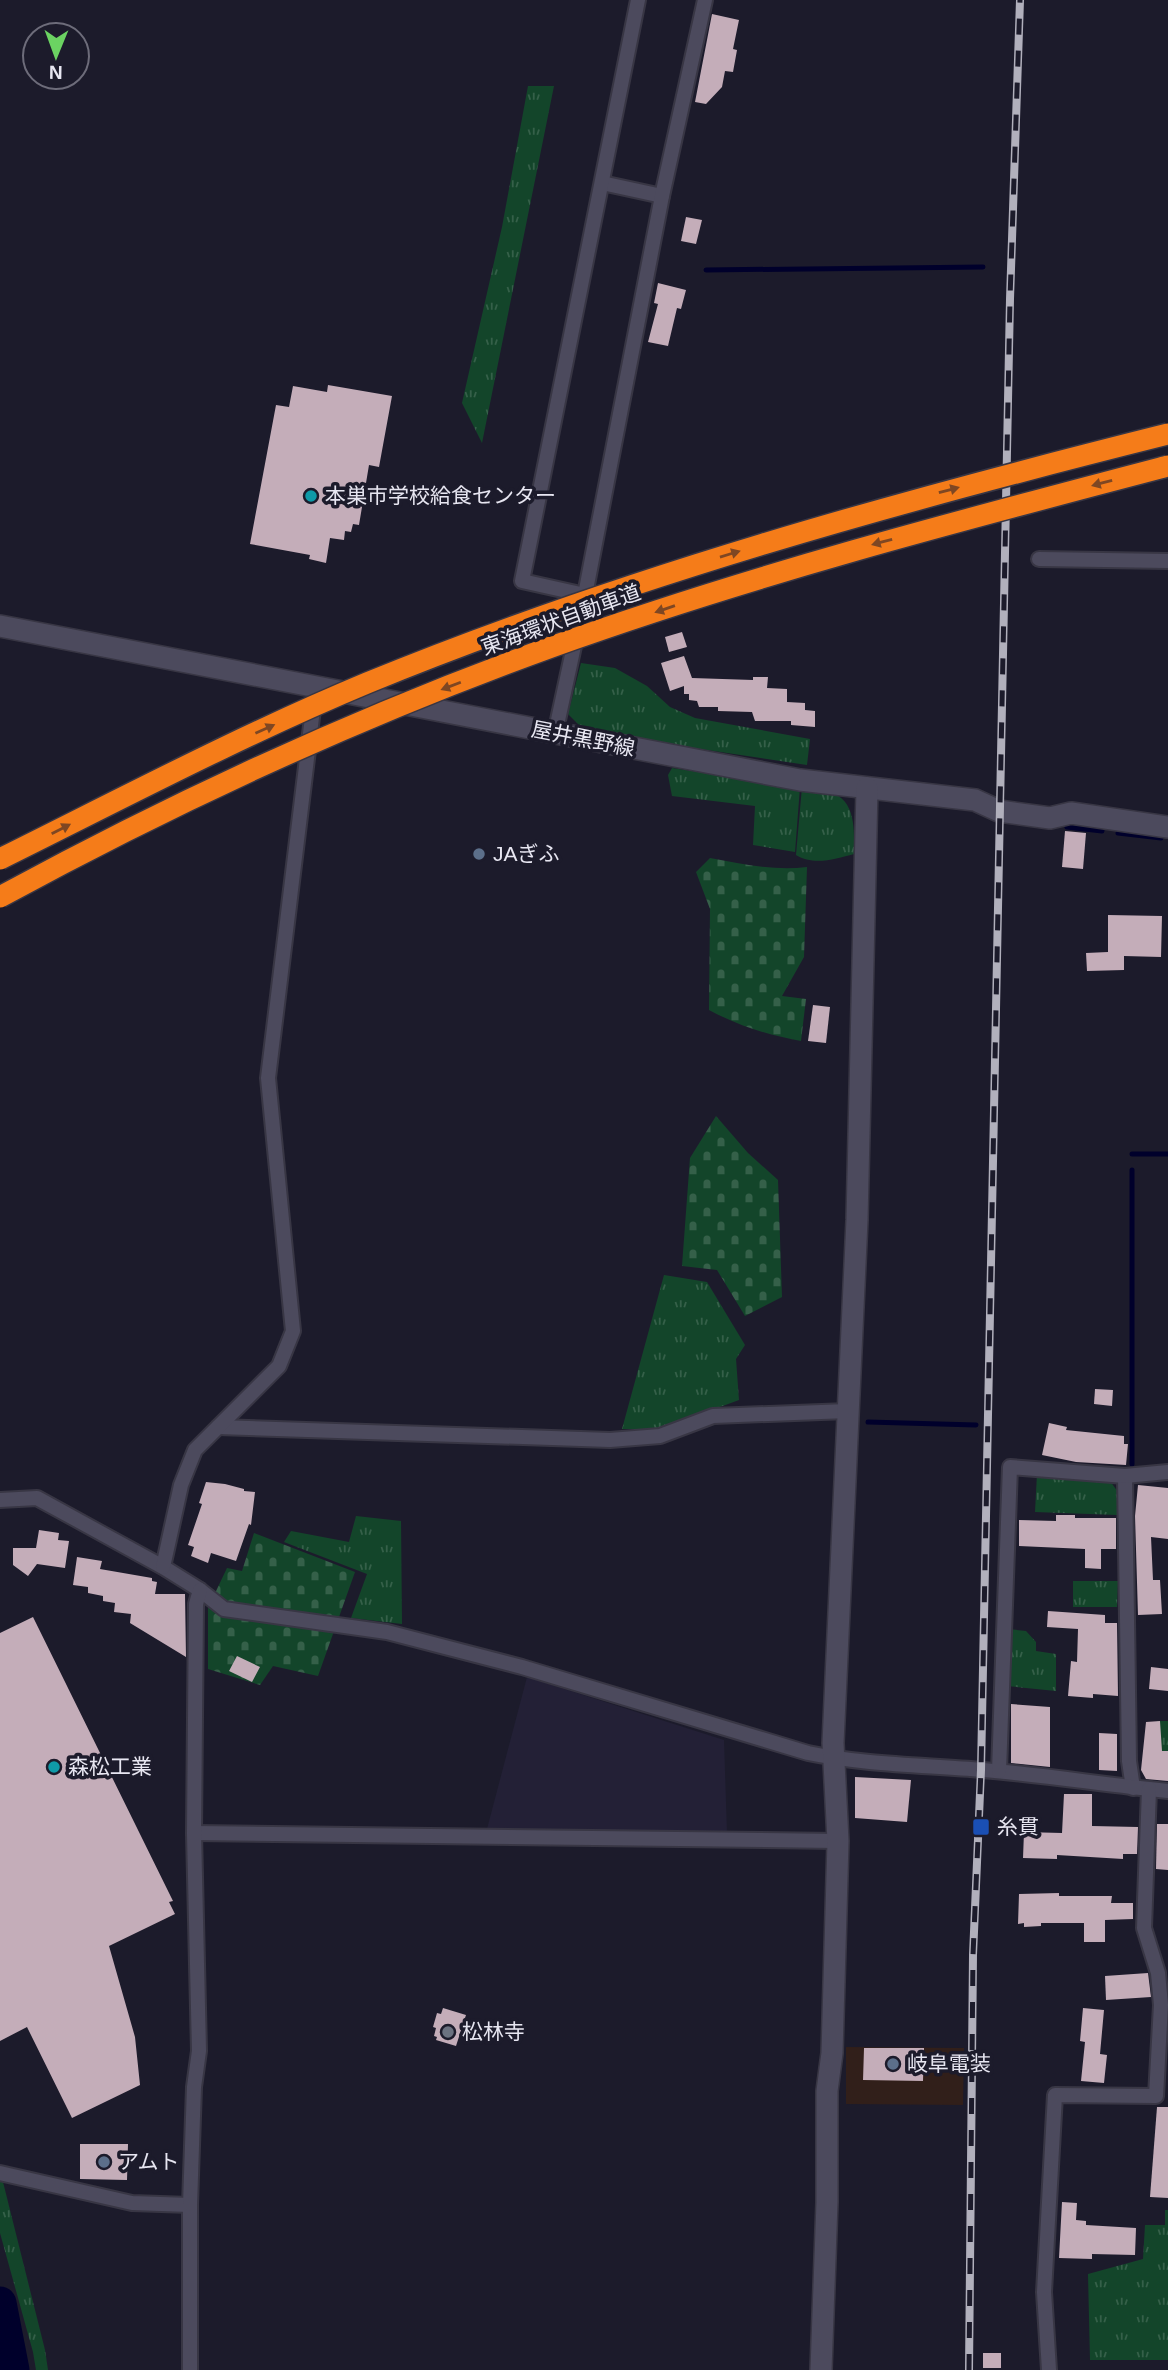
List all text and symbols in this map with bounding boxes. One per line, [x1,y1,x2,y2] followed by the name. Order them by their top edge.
[21,21,91,91] north arrow
[49,62,63,83] text: N
[1091,478,1113,489] one-way arrow
[325,484,556,507] place label: 本巣市学校給食センター
[938,485,959,495] one-way arrow
[303,488,319,504] marker: 本巣市学校給食センター
[871,537,893,548] one-way arrow
[720,548,741,559] one-way arrow
[478,580,644,659] street label: 東海環状自動車道
[654,604,675,615] one-way arrow
[440,680,461,691] one-way arrow
[529,717,637,760] street label: 屋井黒野線
[255,723,275,735] one-way arrow
[51,823,71,834] one-way arrow
[493,842,560,865] place label: JAぎふ
[471,846,487,862] marker: JAぎふ
[68,1755,152,1778] place label: 森松工業
[46,1759,62,1775] marker: 森松工業
[997,1815,1039,1838] place label: 糸貫
[971,1817,991,1837] marker: 糸貫
[462,2020,525,2043] place label: 松林寺
[440,2024,456,2040] marker: 松林寺
[907,2052,991,2075] place label: 岐阜電装
[885,2056,901,2072] marker: 岐阜電装
[118,2150,180,2173] place label: アムト
[96,2154,112,2170] marker: アムト

